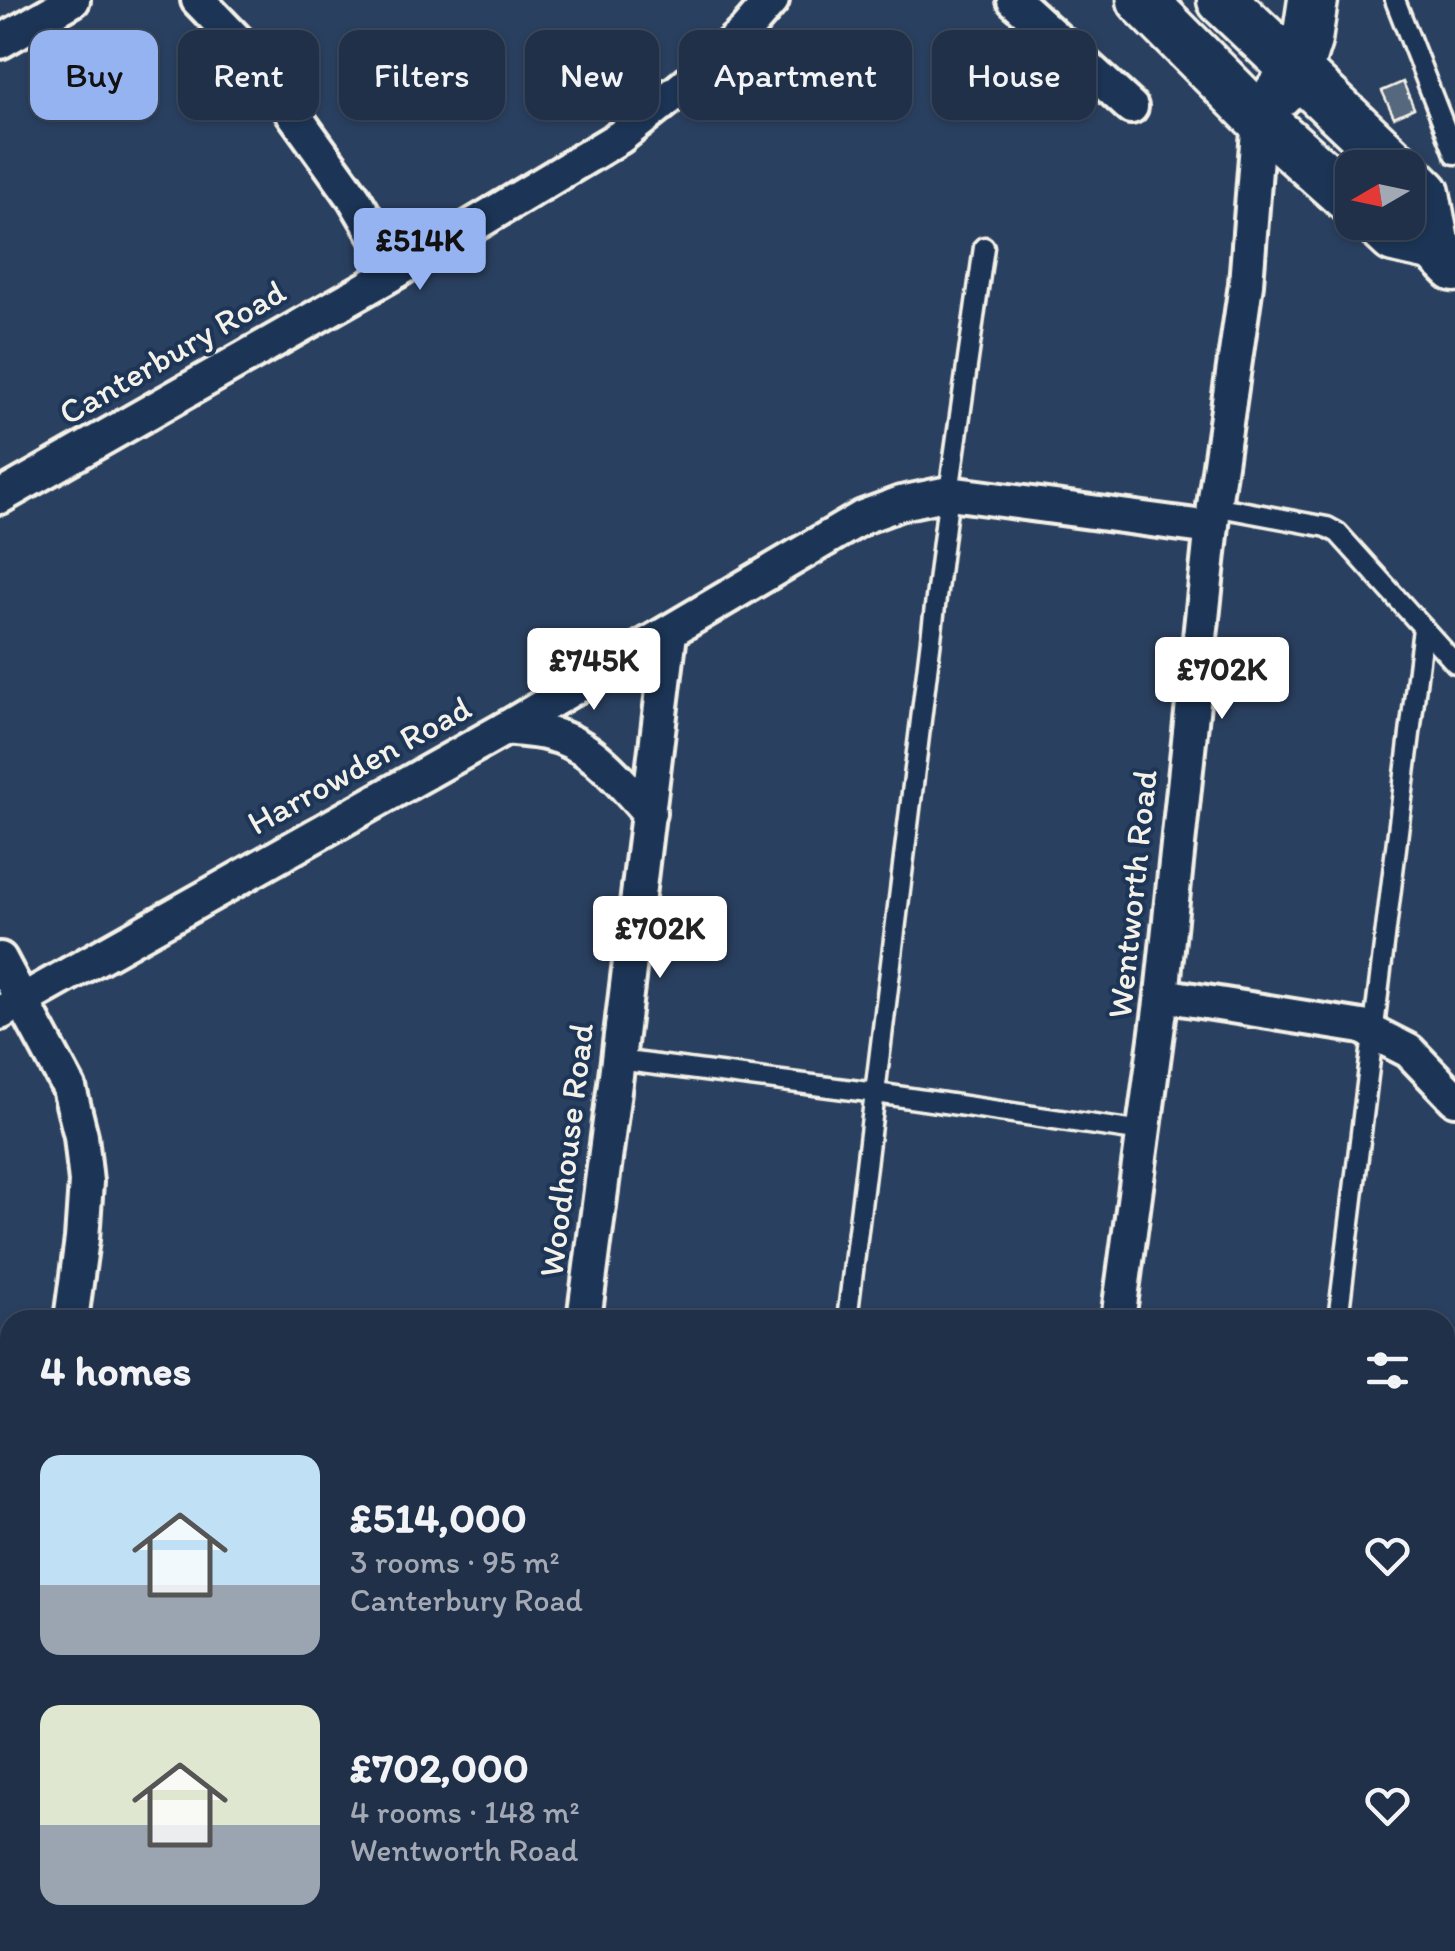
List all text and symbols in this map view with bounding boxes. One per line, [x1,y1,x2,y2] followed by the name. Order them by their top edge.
[30,30,158,120] chip: Buy
[178,30,319,120] chip: Rent
[339,30,505,120] chip: Filters
[525,30,659,120] chip: New
[679,30,912,120] chip: Apartment
[932,30,1096,120] chip: House
[1335,150,1425,240] north arrow
[1335,150,1425,240] map controls
[350,208,490,293] pin: £514K
[376,221,464,259] text: £514K
[51,270,293,434] street label: Canterbury Road
[524,628,664,713] pin: £745K
[1152,637,1292,722] pin: £702K
[549,641,639,679] text: £745K
[1177,650,1267,688] text: £702K
[240,686,478,844] street label: Harrowden Road
[1098,768,1166,1020] street label: Wentworth Road
[590,896,730,981] pin: £702K
[615,909,705,947] text: £702K
[530,1021,602,1279] street label: Woodhouse Road
[1360,1343,1415,1398] icon: filters
[40,1345,191,1396] text: 4 homes
[350,1492,527,1543] text: £514,000
[120,1495,240,1615] icon: home
[1360,1528,1415,1583] icon: heart
[350,1543,560,1581] text: 3 rooms · 95 m²
[350,1581,583,1619] text: Canterbury Road
[350,1742,529,1793] text: £702,000
[120,1745,240,1865] icon: home
[1360,1778,1415,1833] icon: heart
[350,1793,580,1831] text: 4 rooms · 148 m²
[350,1831,578,1869] text: Wentworth Road

